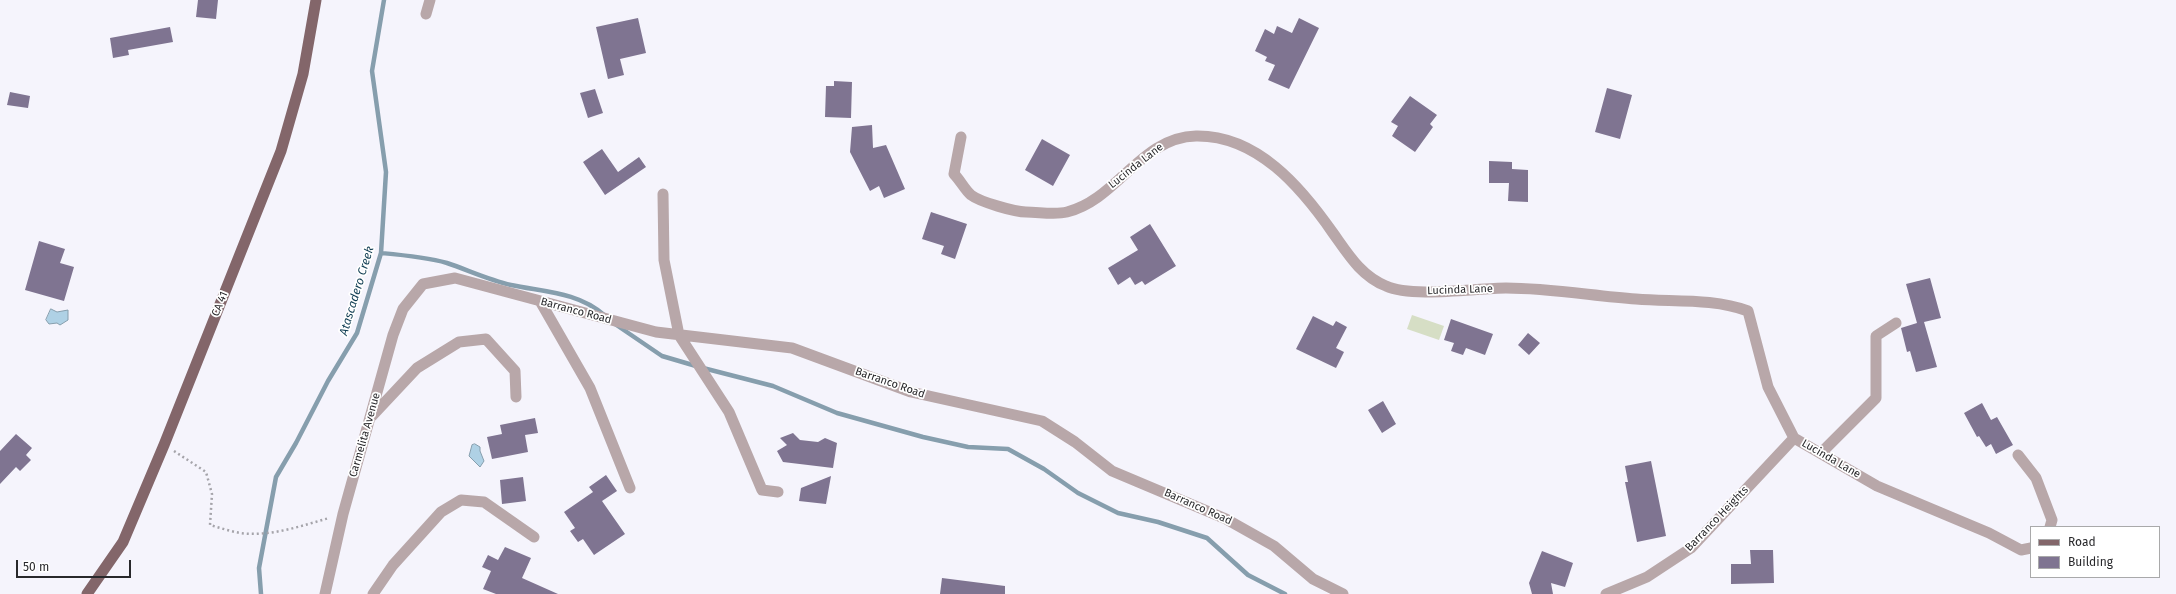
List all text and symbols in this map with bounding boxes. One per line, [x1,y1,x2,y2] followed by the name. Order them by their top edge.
[1106,141,1166,191] street label: Lucinda Lane
[337,245,377,337] water label: Atascadero Creek
[1427,282,1493,298] street label: Lucinda Lane
[209,290,231,318] street label: CA 41
[539,295,613,327] street label: Barranco Road
[853,365,927,401] street label: Barranco Road
[347,391,383,479] street label: Carmelita Avenue
[1799,437,1863,481] street label: Lucinda Lane
[1683,484,1751,554] street label: Barranco Heights
[1162,486,1234,528] street label: Barranco Road
[2030,526,2160,578] legend
[2068,535,2096,549] text: Road
[18,552,133,578] scale bar
[2068,555,2113,569] text: Building
[23,560,49,574] text: 50 m

